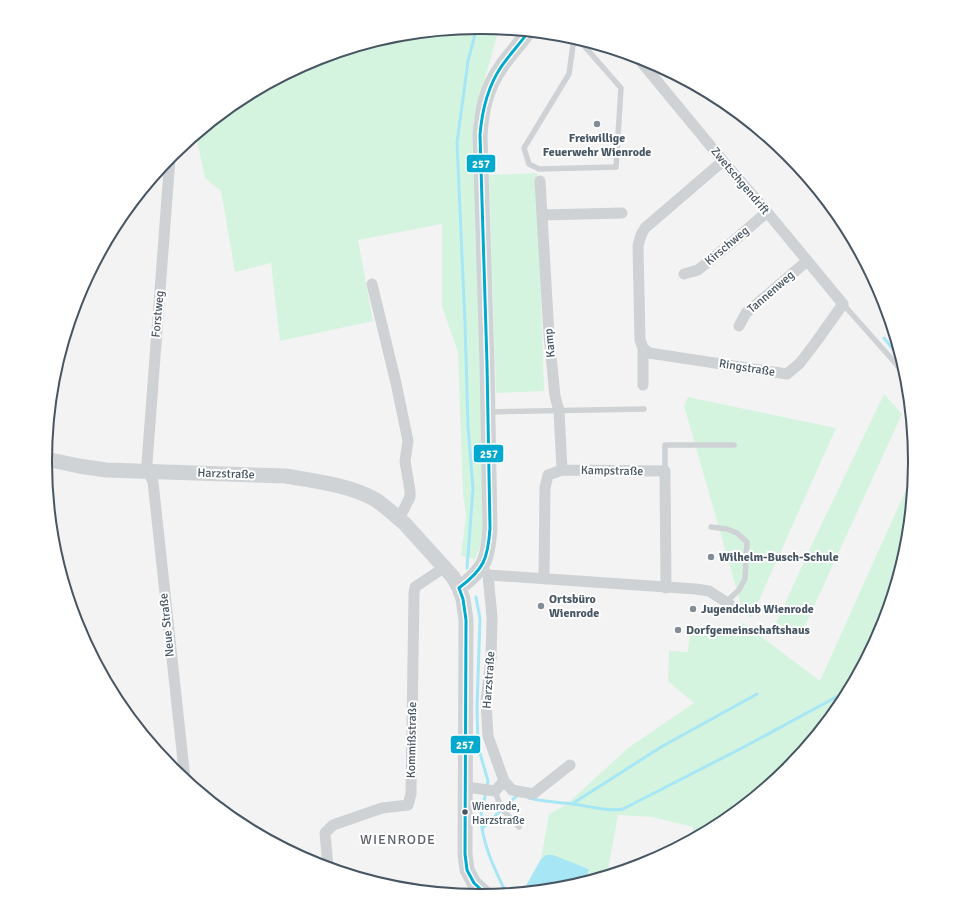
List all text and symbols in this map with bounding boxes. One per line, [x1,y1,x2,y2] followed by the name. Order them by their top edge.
[592,119,602,129] marker: Freiwillige Feuerwehr Wienrode
[543,131,651,160] place label: Freiwillige Feuerwehr Wienrode
[707,144,773,218] street label: Zwetschgendrift
[466,154,496,173] line badge: 257
[472,158,490,171] text: 257
[702,223,752,269] street label: Kirschweg
[744,268,798,316] street label: Tannenweg
[148,290,168,338] street label: Forstweg
[541,328,559,358] street label: Kamp
[718,356,776,380] street label: Ringstraße
[473,444,504,463] line badge: 257
[480,448,498,461] text: 257
[581,463,643,479] street label: Kampstraße
[197,466,255,482] street label: Harzstraße
[719,550,839,565] place label: Wilhelm-Busch-Schule
[706,552,716,562] marker: Wilhelm-Busch-Schule
[156,592,178,658] street label: Neue Straße
[549,592,599,621] place label: Ortsbüro Wienrode
[536,601,546,611] marker: Ortsbüro Wienrode
[701,602,814,617] place label: Jugendclub Wienrode
[688,604,698,614] marker: Jugendclub Wienrode
[686,623,811,638] place label: Dorfgemeinschaftshaus
[673,625,683,635] marker: Dorfgemeinschaftshaus
[480,651,498,709] street label: Harzstraße
[404,702,420,778] street label: Kommißstraße
[450,735,481,754] line badge: 257
[456,739,474,752] text: 257
[472,800,525,827] place label: Wienrode, Harzstraße
[460,807,470,817] marker: Wienrode, Harzstraße
[360,831,436,848] district label: WIENRODE

